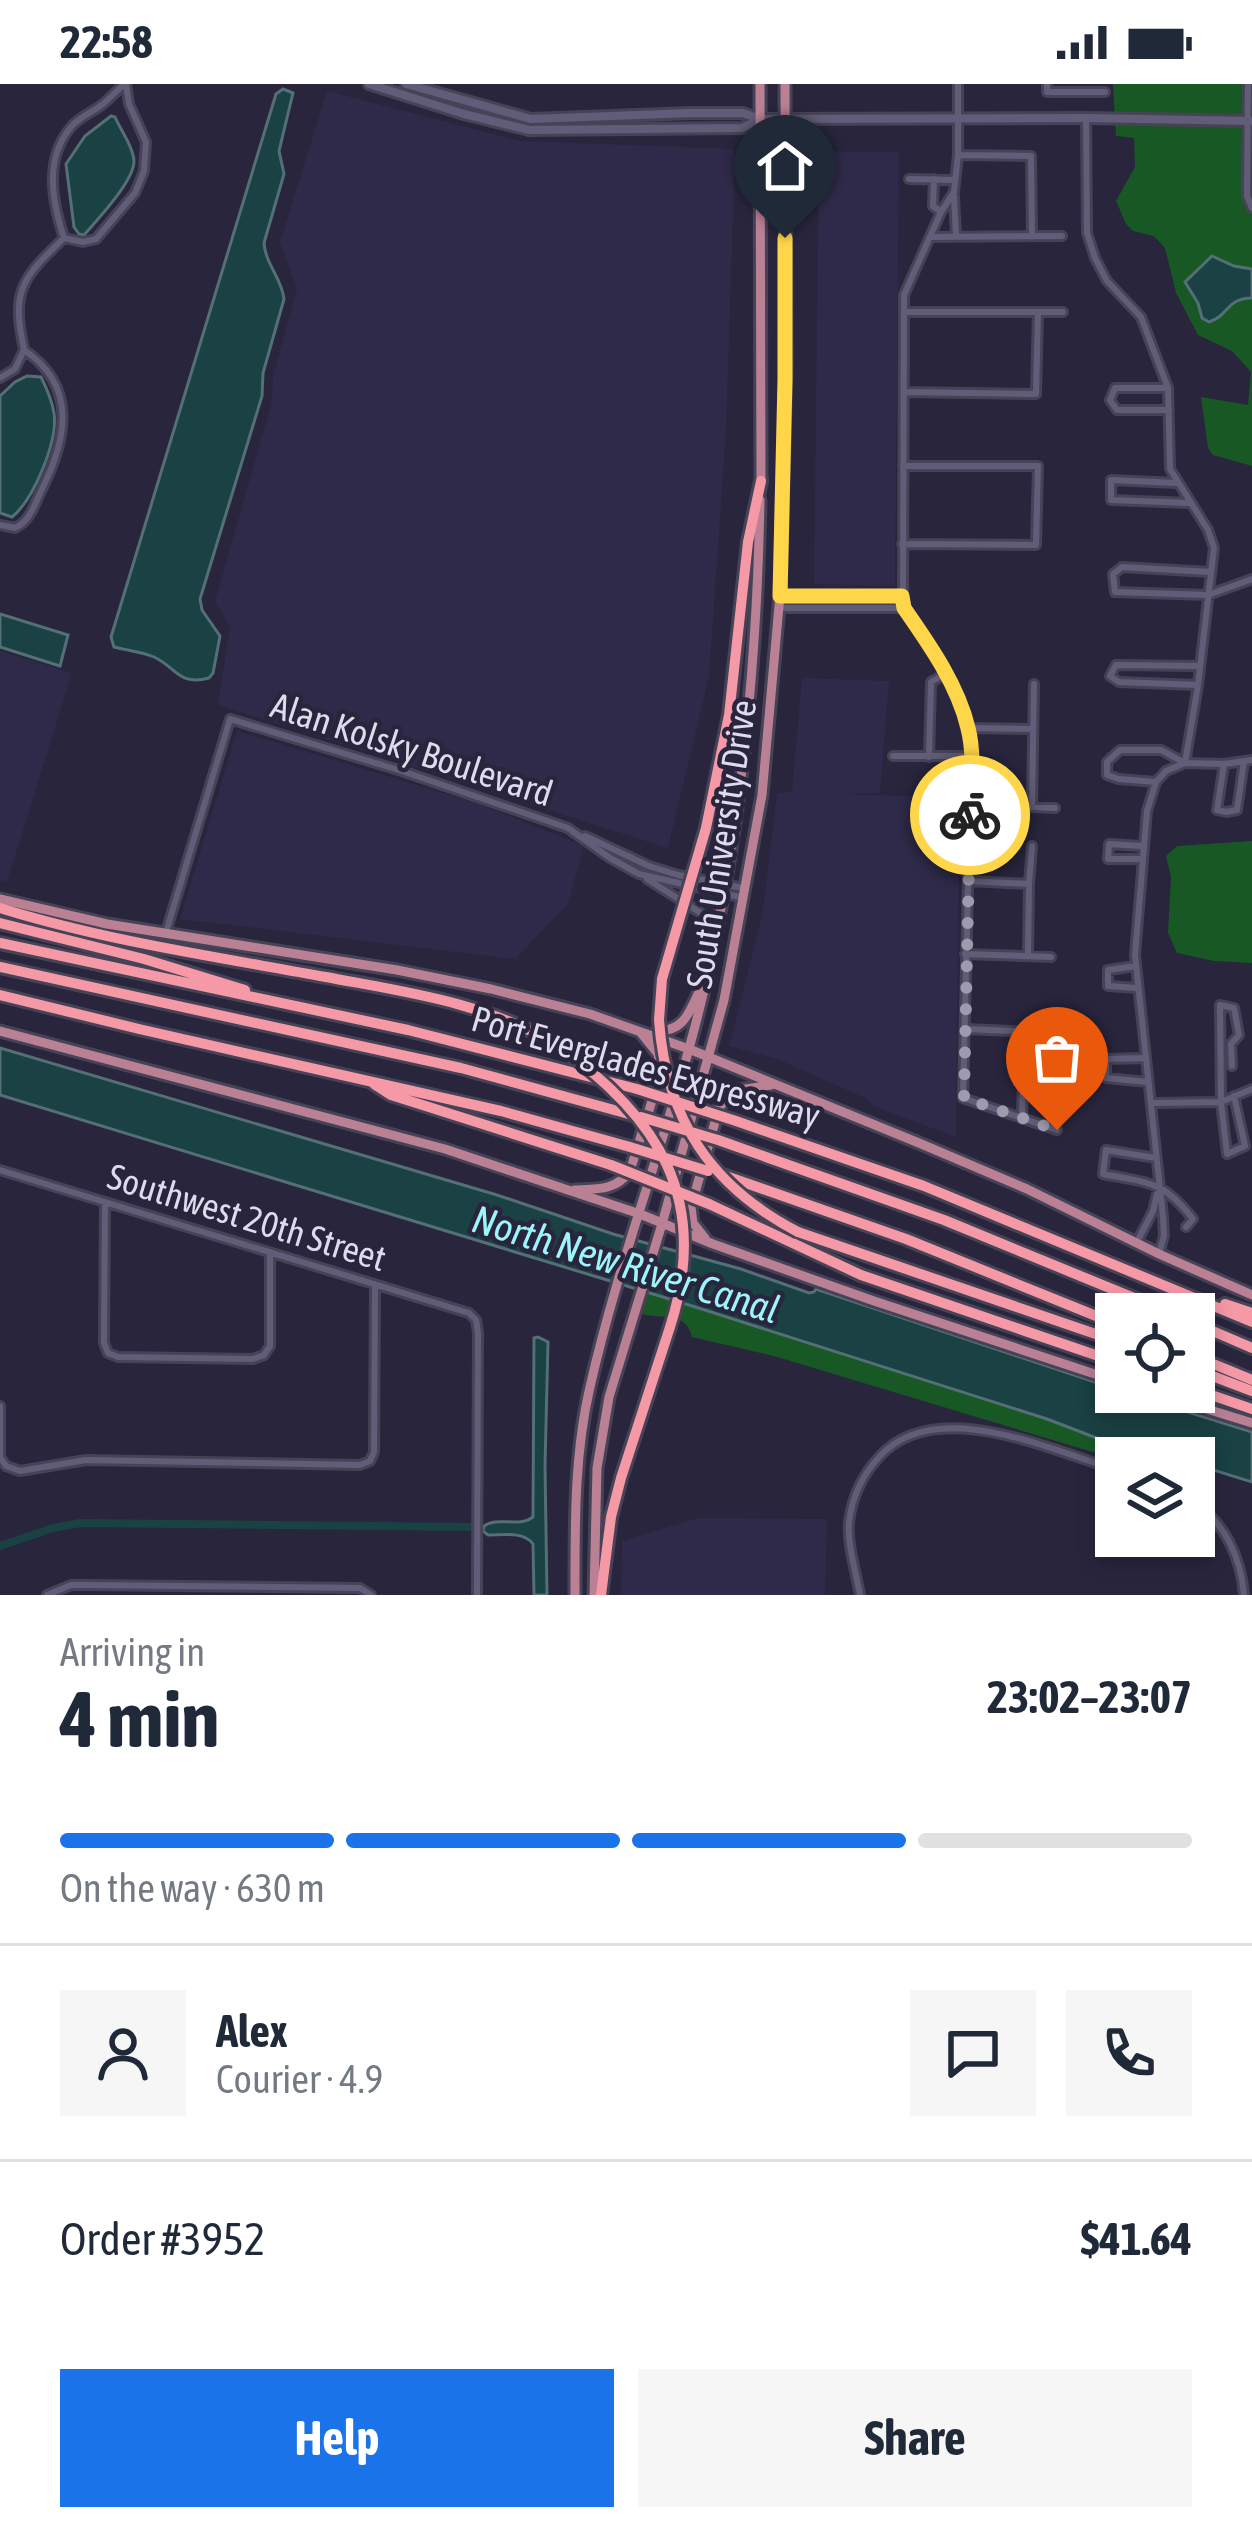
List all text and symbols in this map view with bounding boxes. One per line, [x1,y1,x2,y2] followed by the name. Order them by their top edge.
[60,16,153,68] text: 22:58
[734,115,836,238] pin
[752,133,818,199] icon: home
[266,684,558,814] street label: Alan Kolsky Boulevard
[677,697,765,991] street label: South University Drive
[910,755,1030,875] courier
[937,782,1003,848] icon: bike
[467,997,825,1137] street label: Port Everglades Expressway
[1006,1007,1108,1130] pin
[1024,1025,1090,1091] icon: bag
[103,1155,391,1279] street label: Southwest 20th Street
[467,1196,785,1332] water label: North New River Canal
[1095,1293,1215,1557] map controls
[1095,1293,1215,1413] button: locate
[1095,1437,1215,1557] button: layers
[60,1630,205,1674] text: Arriving in
[987,1671,1192,1723] text: 23:02–23:07
[60,1674,219,1764] text: 4 min
[60,1866,325,1910] text: On the way · 630 m
[60,1990,186,2116] button: person
[910,1990,1036,2116] button: chat
[1066,1990,1192,2116] button: phone
[216,2005,288,2057] text: Alex
[216,2057,383,2101] text: Courier · 4.9
[60,2213,265,2265] text: Order #3952
[1080,2213,1192,2265] text: $41.64
[60,2369,614,2507] button: Help
[638,2369,1192,2507] button: Share

